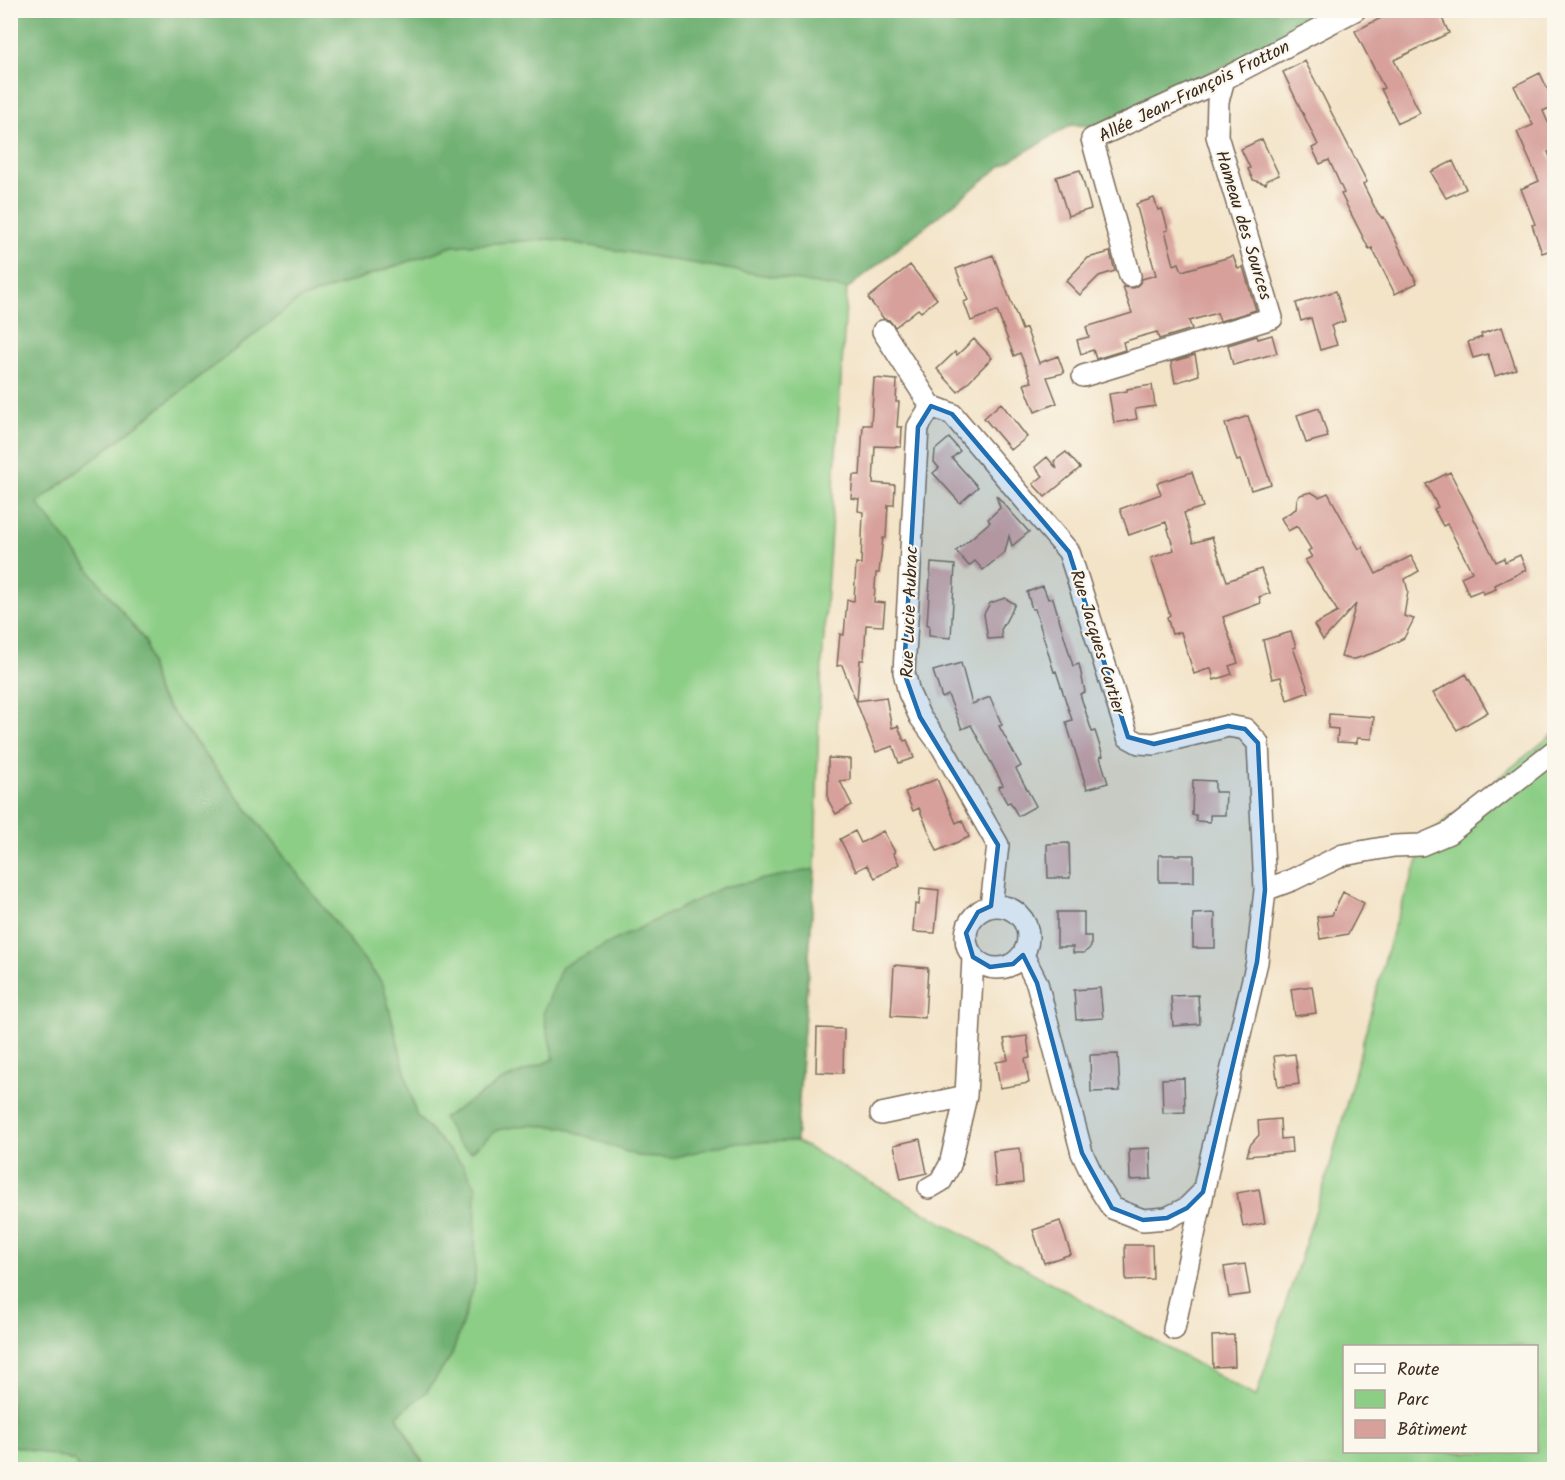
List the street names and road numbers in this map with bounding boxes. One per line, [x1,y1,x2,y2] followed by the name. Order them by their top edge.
[1094,33,1295,151] street label: Allée Jean-François Frotton
[1206,147,1279,304] street label: Hameau des Sources
[894,546,927,679] street label: Rue Lucie Aubrac
[1061,566,1133,719] street label: Rue Jacques Cartier

